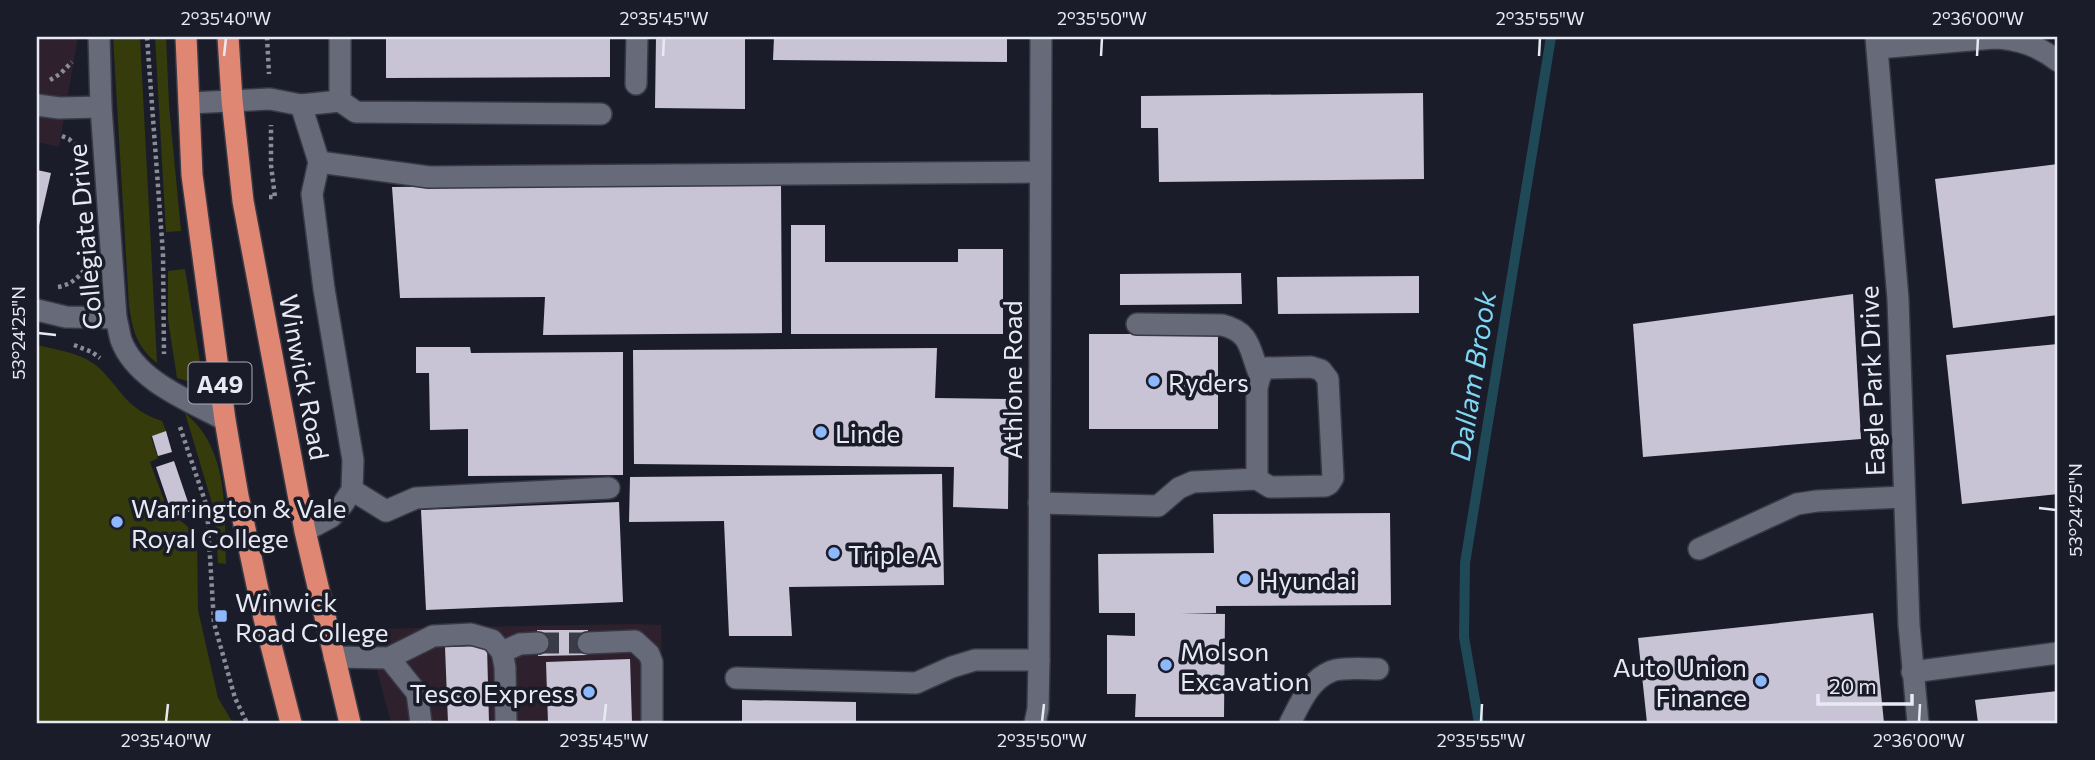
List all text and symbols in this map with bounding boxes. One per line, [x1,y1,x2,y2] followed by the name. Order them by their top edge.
[181,7,271,29] text: 2°35'40"W
[619,7,709,29] text: 2°35'45"W
[1057,7,1147,29] text: 2°35'50"W
[1496,7,1584,29] text: 2°35'55"W
[1932,7,2024,29] text: 2°36'00"W
[60,143,108,331] street label: Collegiate Drive
[1852,285,1890,477] street label: Eagle Park Drive
[7,286,29,380] text: 53°24'25"N
[1442,288,1502,463] water label: Dallam Brook
[274,292,336,462] street label: Winwick Road
[996,301,1027,459] street label: Athlone Road
[188,362,252,404] road number: A49
[1168,366,1249,397] place label: Ryders
[1146,373,1162,389] marker: Ryders
[835,417,900,448] place label: Linde
[813,424,829,440] marker: Linde
[2064,463,2086,557] text: 53°24'25"N
[131,492,347,553] place label: Warrington & Vale Royal College
[109,514,125,530] marker: Warrington & Vale Royal College
[848,538,938,569] place label: Triple A
[826,545,842,561] marker: Triple A
[1259,564,1357,595] place label: Hyundai
[1237,571,1253,587] marker: Hyundai
[235,586,389,647] place label: Winwick Road College
[213,608,229,624] marker: Winwick Road College
[1180,635,1309,696] place label: Molson Excavation
[1613,651,1747,712] place label: Auto Union Finance
[1158,657,1174,673] marker: Molson Excavation
[1818,662,1913,706] scale bar
[1753,673,1769,689] marker: Auto Union Finance
[1829,673,1877,698] text: 20 m
[410,677,575,708] place label: Tesco Express
[581,684,597,700] marker: Tesco Express
[121,729,211,751] text: 2°35'40"W
[559,729,649,751] text: 2°35'45"W
[997,729,1087,751] text: 2°35'50"W
[1437,729,1525,751] text: 2°35'55"W
[1873,729,1965,751] text: 2°36'00"W

